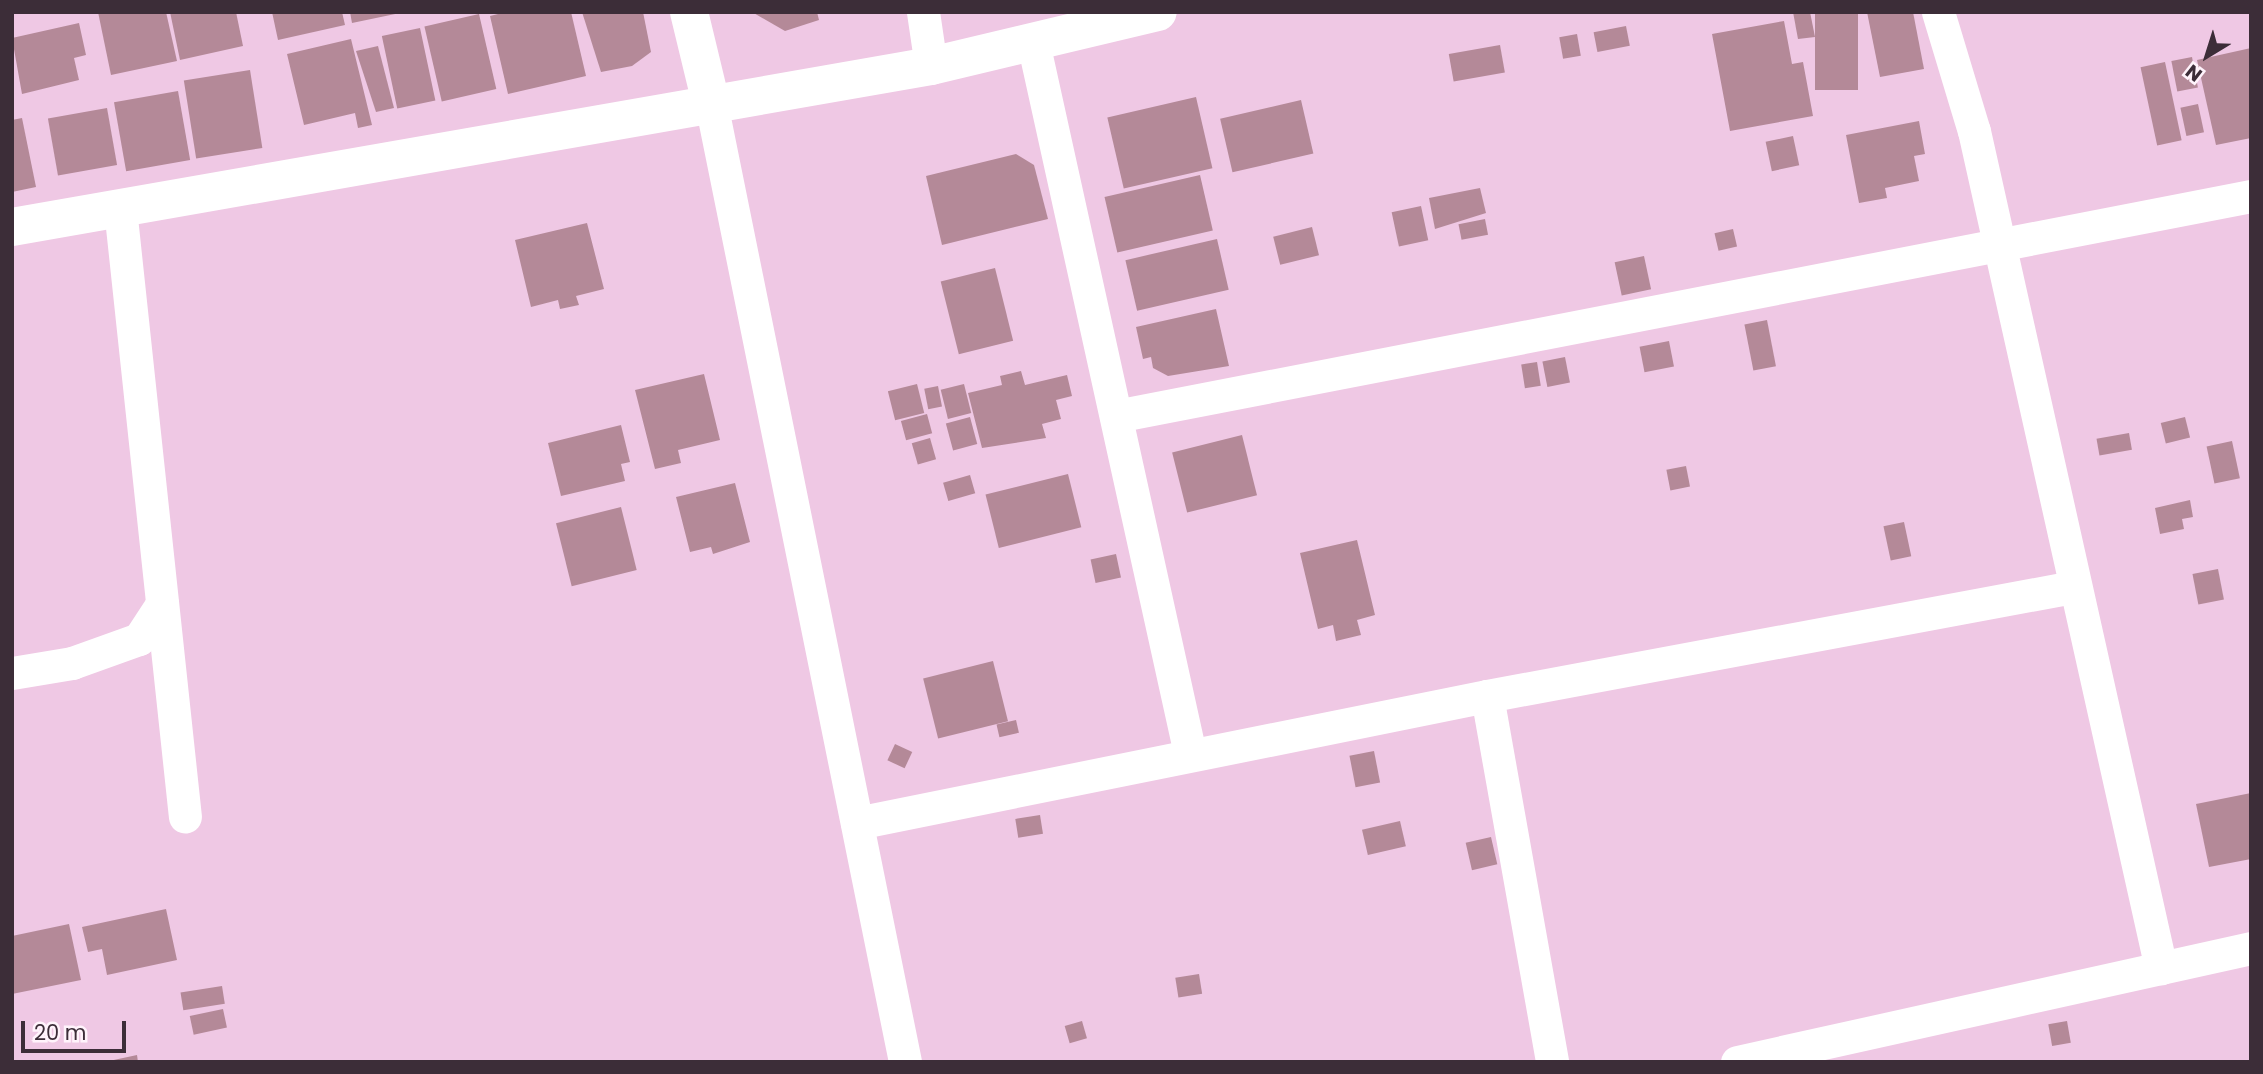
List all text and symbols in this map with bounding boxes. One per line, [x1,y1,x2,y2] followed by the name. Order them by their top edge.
[2172,21,2242,91] north arrow
[2180,58,2208,88] text: N
[24,1007,130,1052] scale bar
[34,1018,87,1047] text: 20 m

